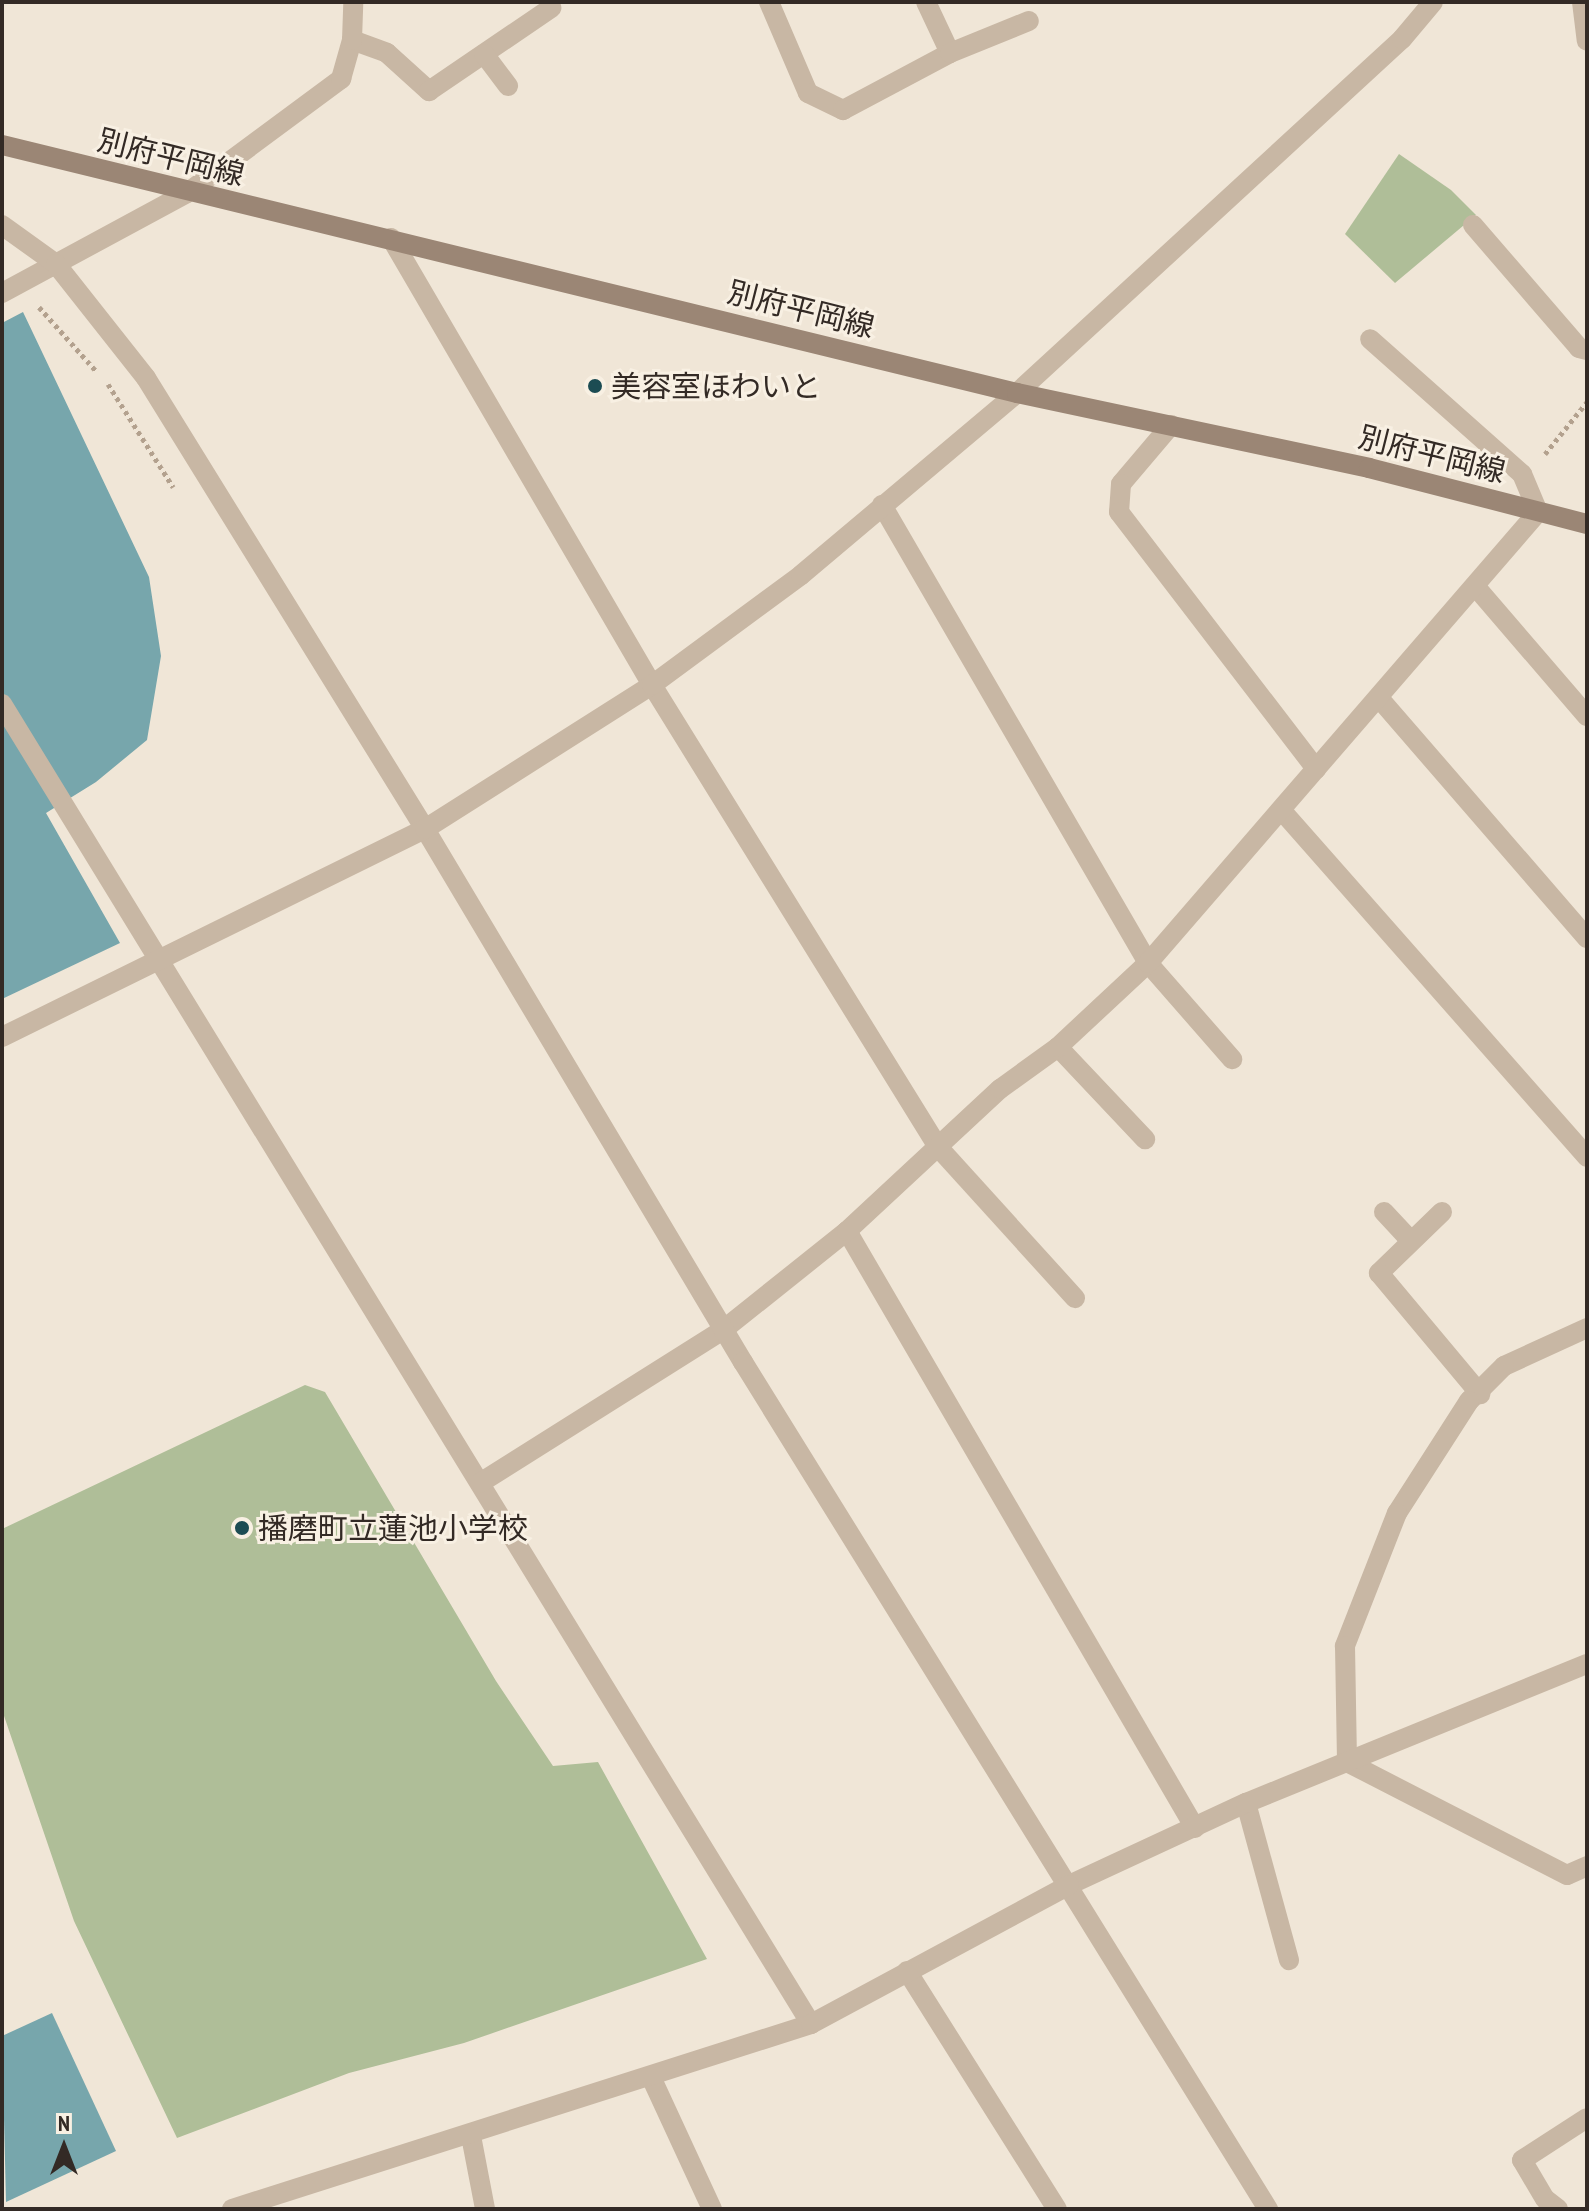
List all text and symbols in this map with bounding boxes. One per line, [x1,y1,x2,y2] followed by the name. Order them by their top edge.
[94,121,248,193] street label: 別府平岡線
[724,273,878,345] street label: 別府平岡線
[611,368,821,404] place label: 美容室ほわいと
[586,377,604,395] marker: 美容室ほわいと
[1355,418,1509,490] street label: 別府平岡線
[258,1510,528,1546] place label: 播磨町立蓮池小学校
[233,1519,251,1537] marker: 播磨町立蓮池小学校
[24,2107,104,2187] north arrow
[58,2109,70,2137] text: N

